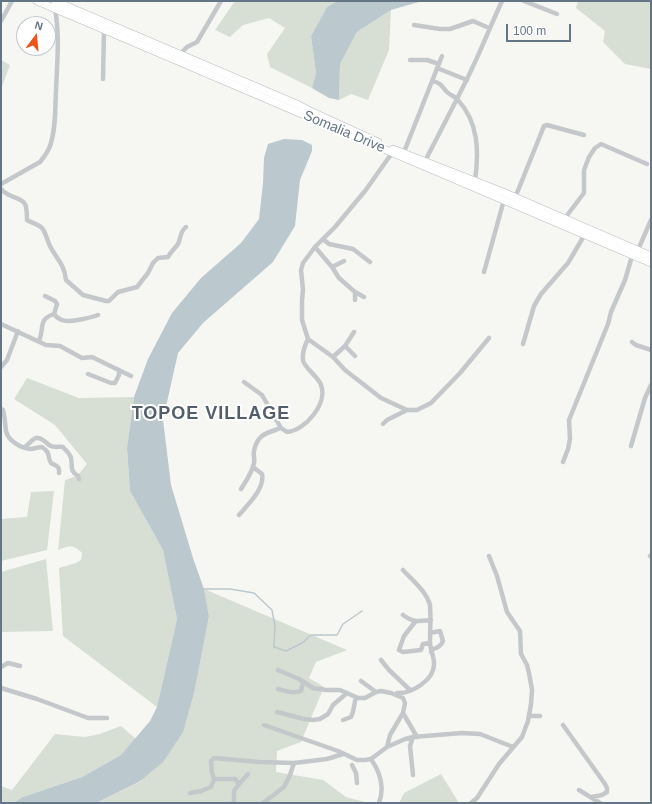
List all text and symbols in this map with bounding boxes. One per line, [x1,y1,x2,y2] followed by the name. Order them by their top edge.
[16,16,56,56] north arrow
[508,16,573,42] scale bar
[34,19,45,32] text: N
[513,24,546,38] text: 100 m
[301,107,387,157] street label: Somalia Drive
[132,403,290,425] district label: TOPOE VILLAGE

